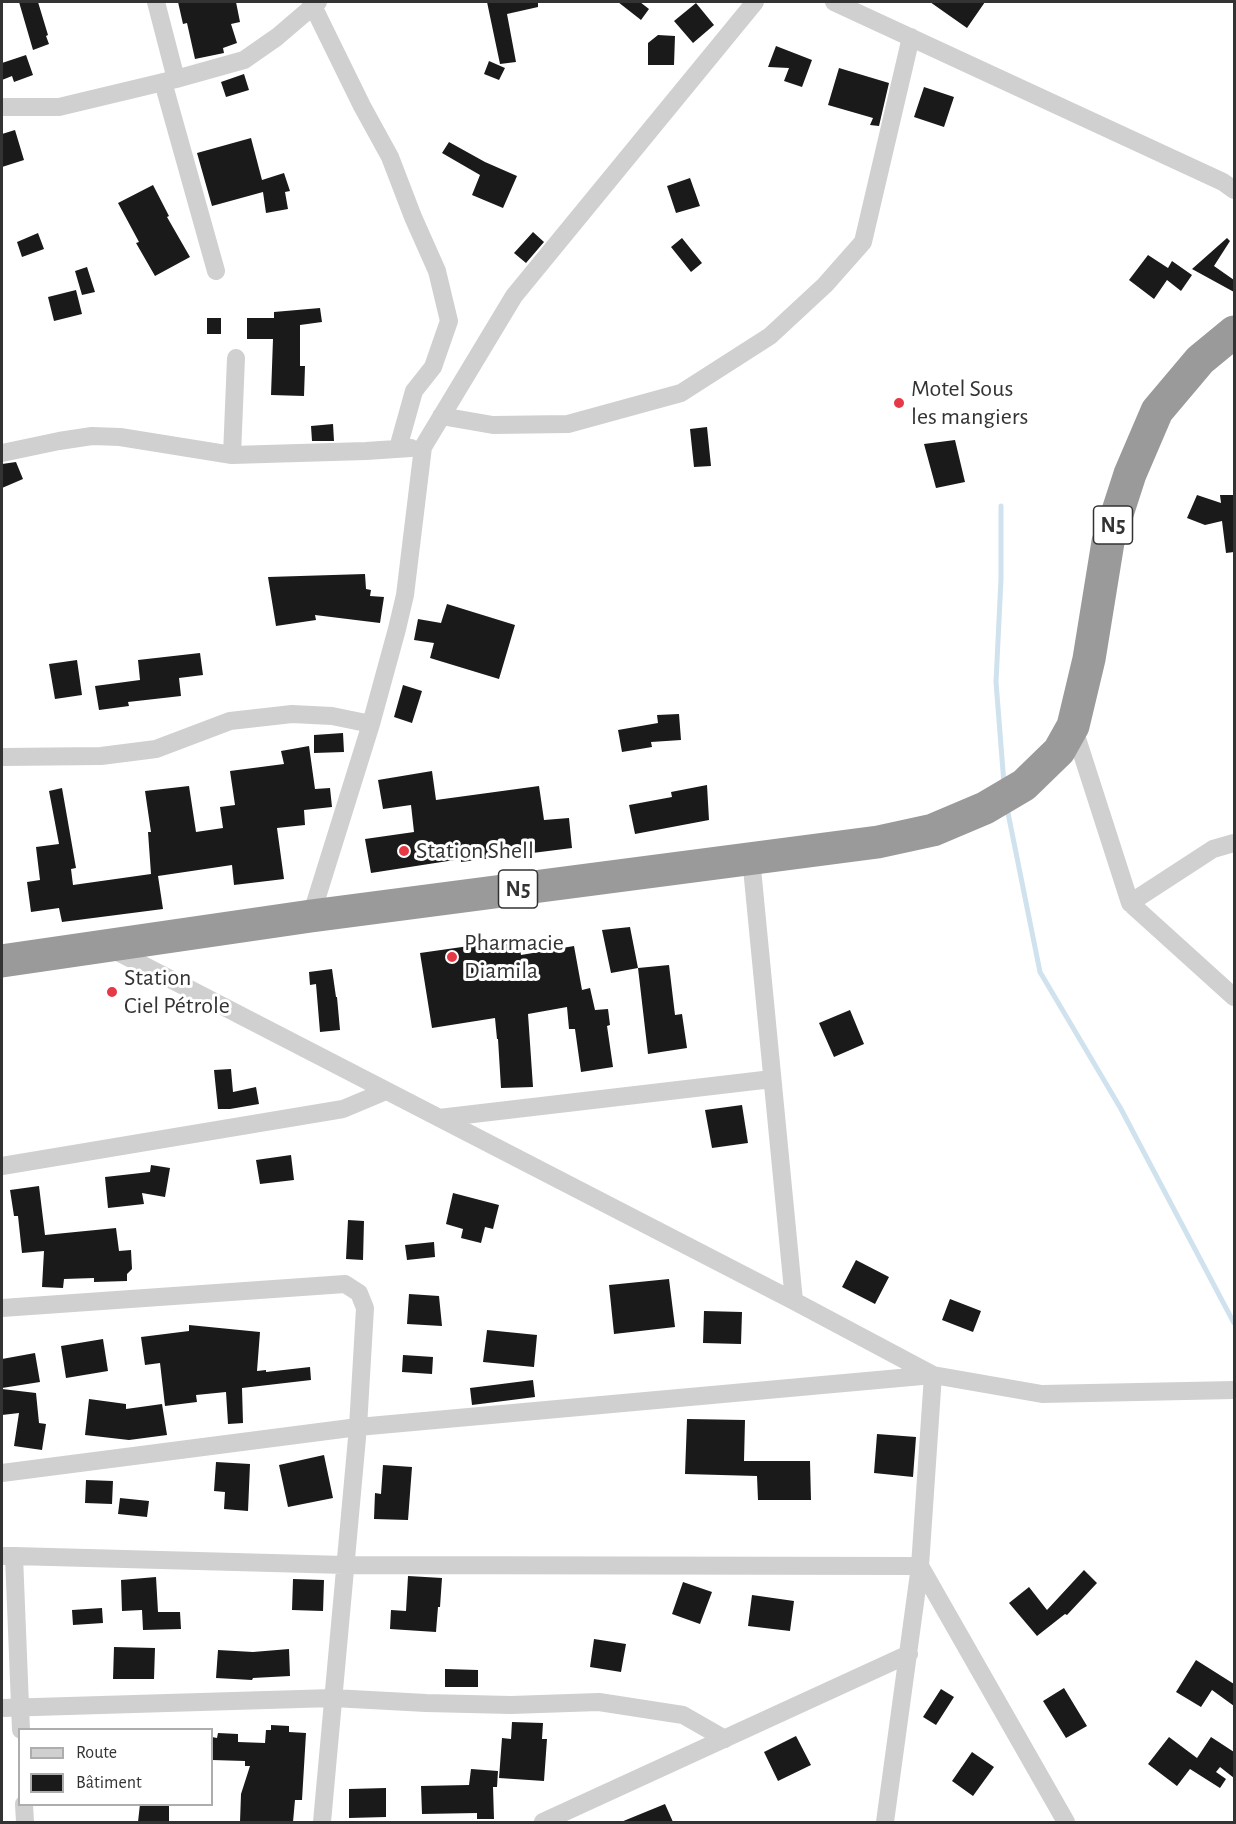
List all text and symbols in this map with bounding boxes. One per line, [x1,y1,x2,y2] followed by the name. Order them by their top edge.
[911,375,1028,431] place label: Motel Sous les mangiers
[892,396,906,410] marker: Motel Sous les mangiers
[1094,506,1132,544] road number: N5
[416,837,534,865] place label: Station Shell
[397,844,411,858] marker: Station Shell
[498,870,538,908] road number: N5
[464,929,564,985] place label: Pharmacie Diamila
[445,950,459,964] marker: Pharmacie Diamila
[124,964,230,1020] place label: Station Ciel Pétrole
[105,985,119,999] marker: Station Ciel Pétrole
[18,1728,213,1806] legend
[76,1744,117,1762] text: Route
[76,1774,142,1792] text: Bâtiment

